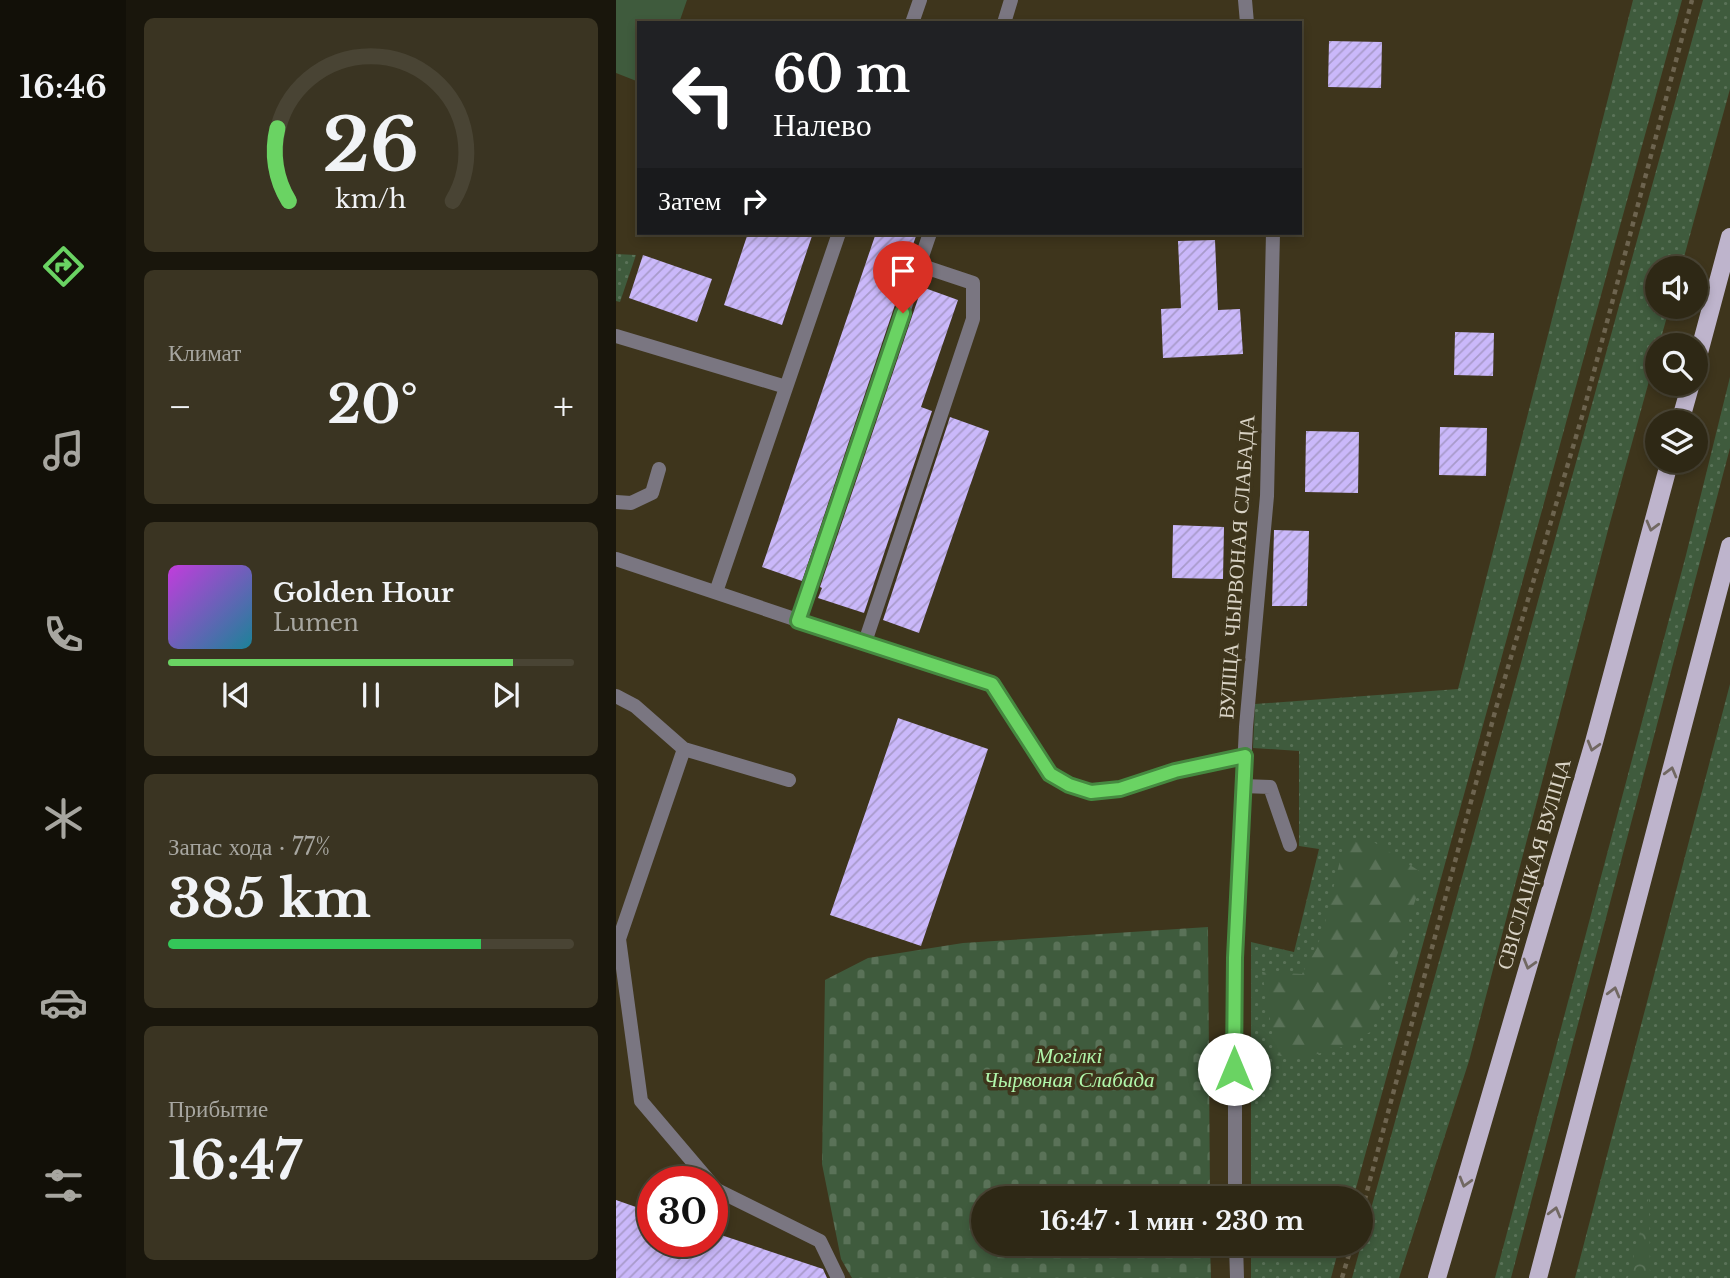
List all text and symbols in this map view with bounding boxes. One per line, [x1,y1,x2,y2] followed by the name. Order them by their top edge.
[773,44,910,105] text: 60 m
[658,49,749,140] icon: left
[19,67,107,107] text: 16:46
[323,100,419,191] text: 26
[773,105,872,145] text: Налево
[735,182,773,220] icon: right
[336,184,406,215] text: km/h
[658,185,721,217] text: Затем
[873,241,933,313] pin
[39,242,88,291] icon: directions
[884,252,922,290] icon: arrive
[1645,256,1708,473] map controls
[1645,256,1708,319] button: sound
[1645,333,1708,396] button: search
[168,339,241,367] text: Климат
[327,373,418,437] text: 20°
[168,383,192,430] text: −
[553,383,574,430] text: +
[1645,410,1708,473] button: layers
[1213,413,1261,720] street label: ВУЛІЦА ЧЫРВОНАЯ СЛАБАДА
[39,426,88,475] icon: music
[1646,520,1660,532] one-way arrow
[273,577,454,609] text: Golden Hour
[273,609,359,637] text: Lumen
[39,610,88,659] icon: phone
[217,676,255,714] icon: previous
[352,676,390,714] icon: pause
[487,676,525,714] icon: next
[1586,740,1601,752] one-way arrow
[1491,755,1577,973] street label: СВІСЛАЦКАЯ ВУЛІЦА
[1663,766,1677,778] one-way arrow
[39,794,88,843] icon: climate
[168,833,330,861] text: Запас хода · 77%
[168,867,371,931] text: 385 km
[1522,958,1537,970] one-way arrow
[39,978,88,1027] icon: car
[1606,986,1620,998] one-way arrow
[1197,1032,1271,1106] position arrow
[983,1043,1155,1093] park label: Могілкі Чырвоная Слабада
[168,1095,268,1123] text: Прибытие
[168,1129,302,1193] text: 16:47
[39,1161,88,1210] icon: filters
[637,1166,728,1257] speed limit sign: 30
[1459,1176,1473,1188] one-way arrow
[1040,1205,1304,1237] text: 16:47 · 1 мин · 230 m
[1547,1206,1561,1218] one-way arrow

